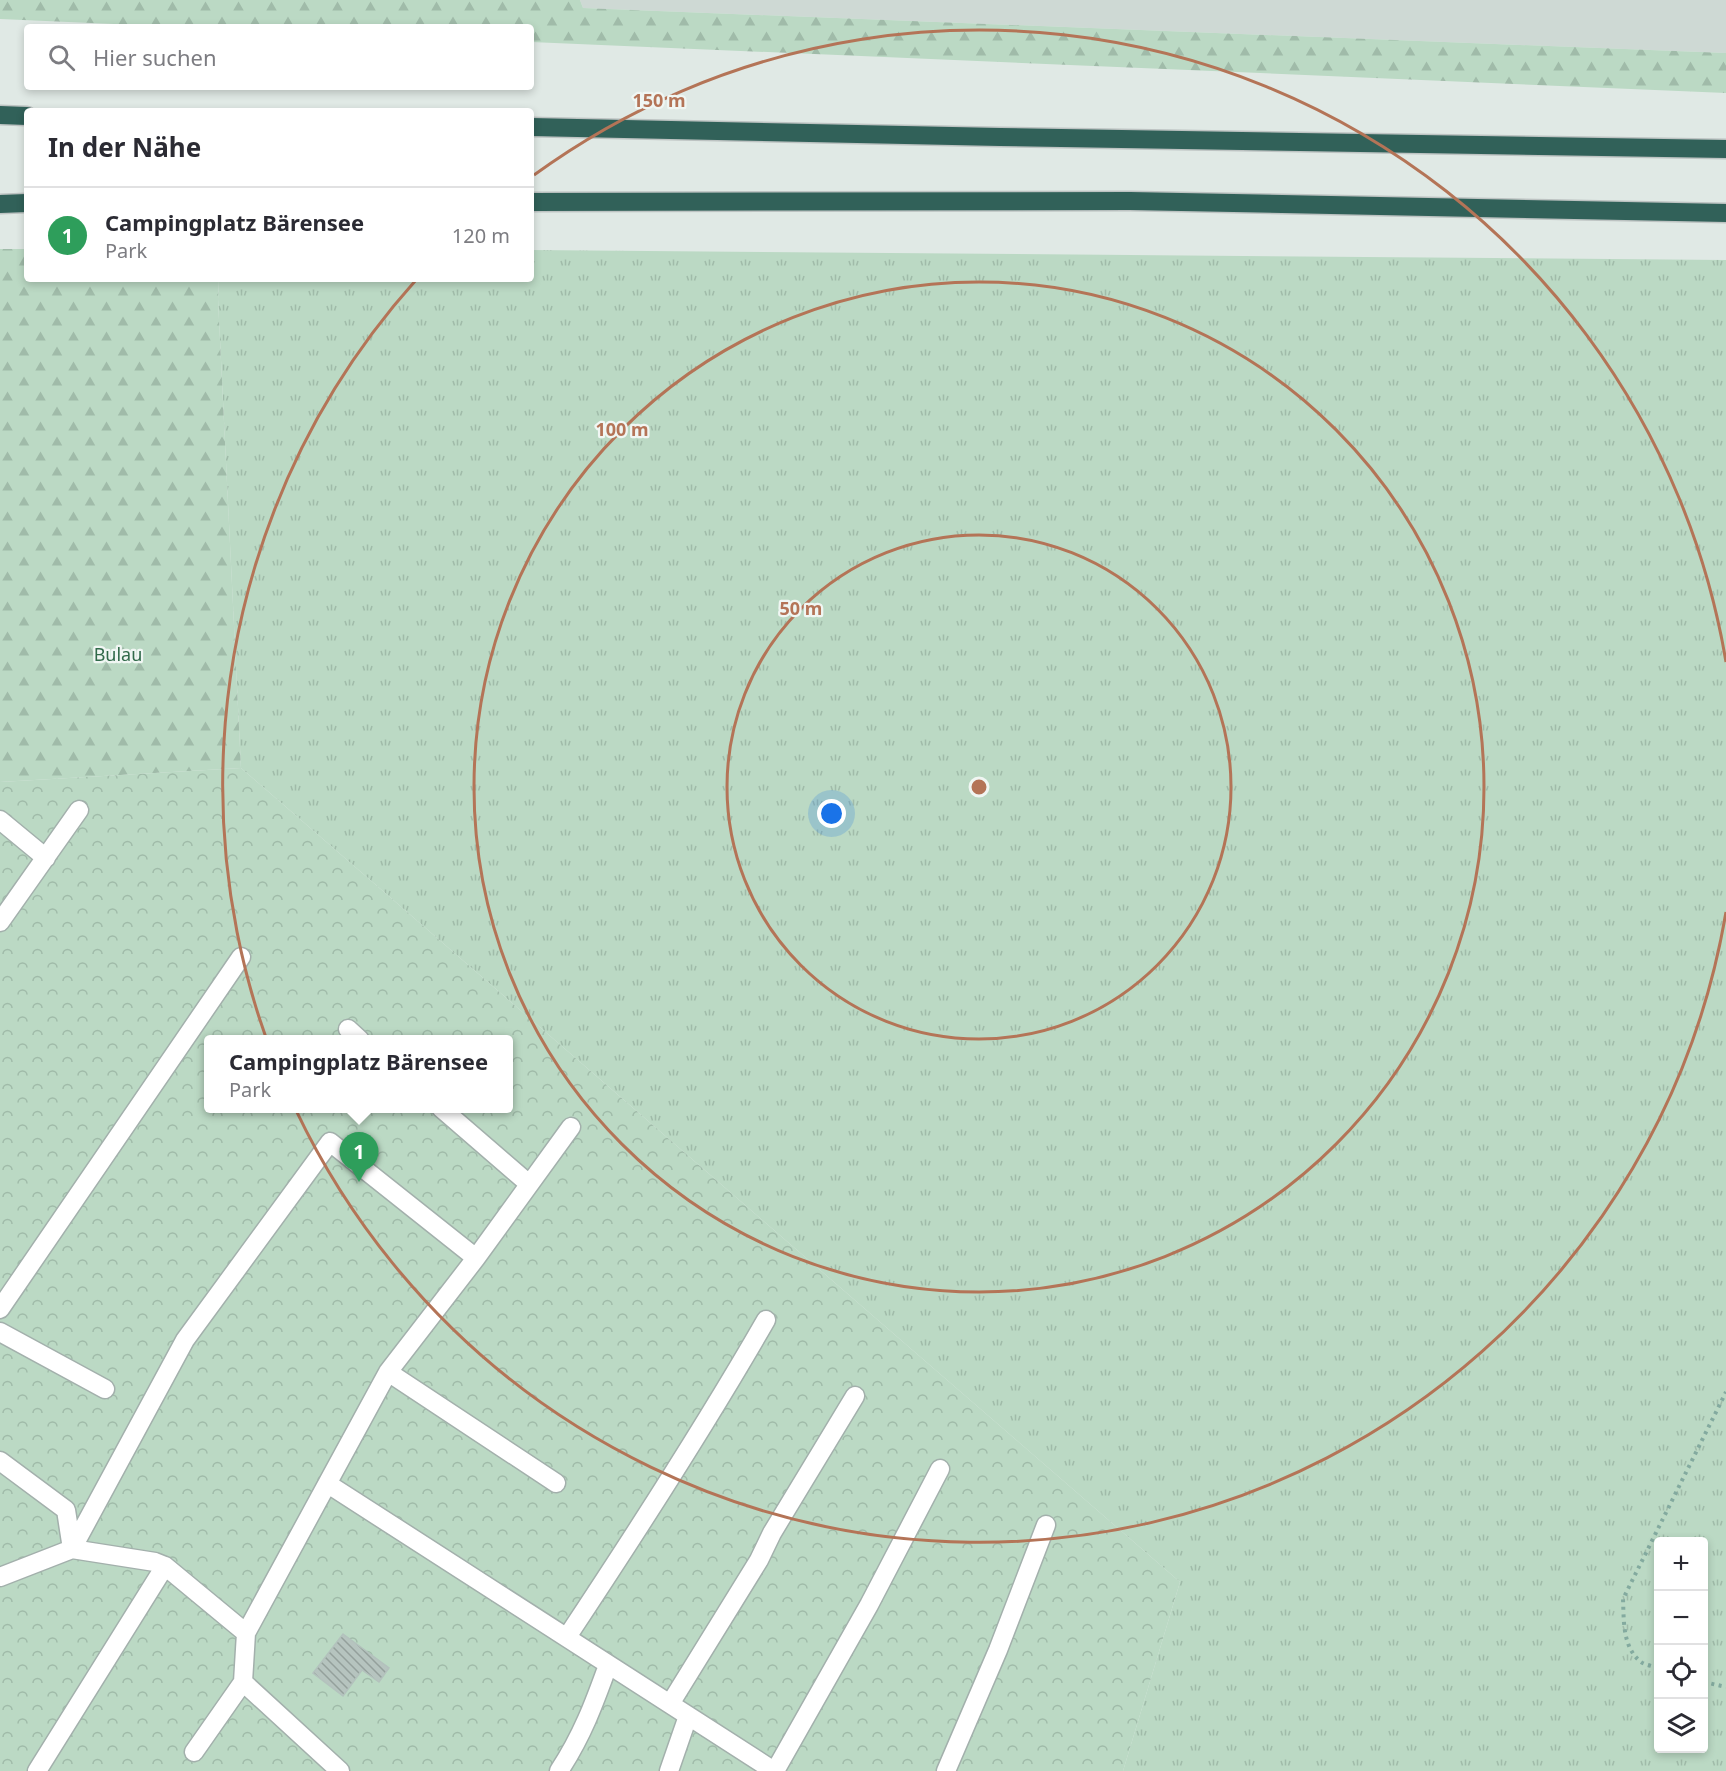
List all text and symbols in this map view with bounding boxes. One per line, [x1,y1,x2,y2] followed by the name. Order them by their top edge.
[24,24,534,90] search box
[45,41,78,74] icon: search
[93,42,217,72] text: Hier suchen
[632,88,686,112] text: 150 m
[48,129,201,165] text: In der Nähe
[105,207,364,237] text: Campingplatz Bärensee
[62,222,73,249] text: 1
[452,222,510,249] text: 120 m
[105,237,147,264] text: Park
[595,417,649,441] text: 100 m
[780,596,822,620] text: 50 m
[94,642,142,666] park label: Bulau
[969,777,989,797] centre of rings
[817,799,846,828] your location
[204,1035,513,1113] popup
[229,1046,488,1076] text: Campingplatz Bärensee
[229,1076,271,1103] text: Park
[340,1132,378,1182] pin: 1
[1654,1537,1708,1753] map controls
[1654,1537,1708,1591] button: +
[1654,1591,1708,1645] button: −
[1654,1645,1708,1699] button: locate
[1654,1699,1708,1753] button: layers

